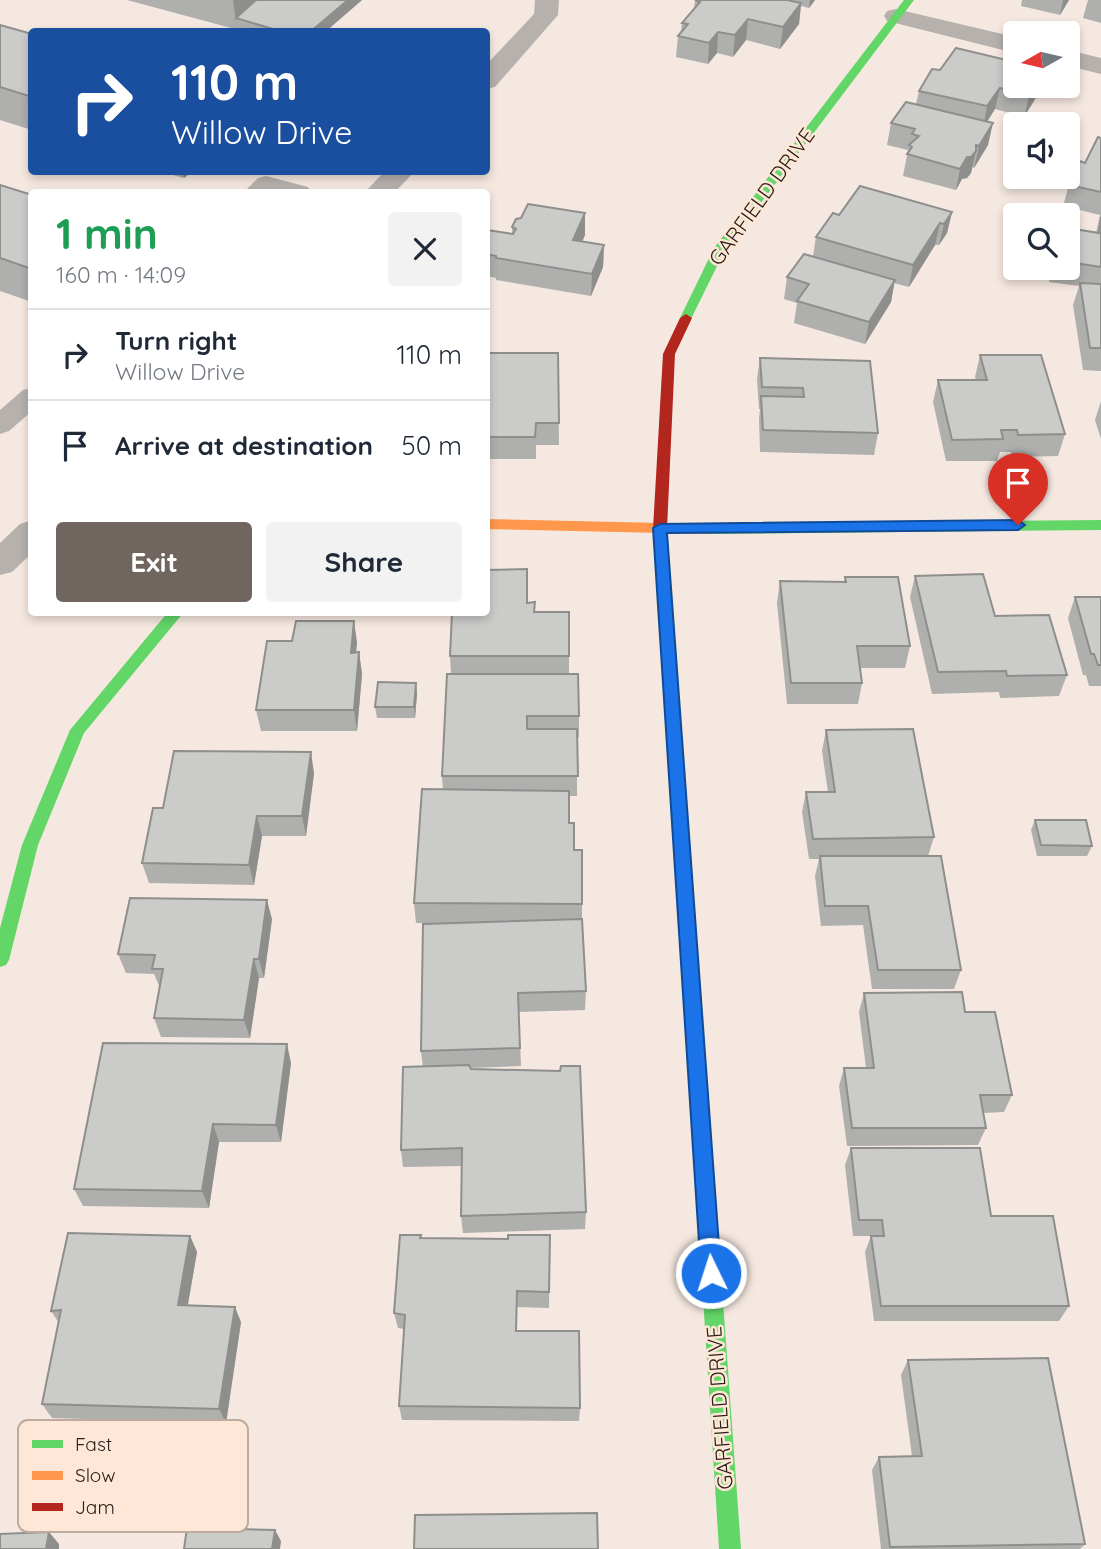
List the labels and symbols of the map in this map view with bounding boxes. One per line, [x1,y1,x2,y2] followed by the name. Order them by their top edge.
[1003,21,1080,98] north arrow
[703,123,820,270] street label: GARFIELD DRIVE
[988,453,1048,525] pin
[674,1236,748,1310] position arrow
[700,1326,738,1491] street label: GARFIELD DRIVE
[18,1420,248,1532] legend
[75,1432,112,1456] text: Fast
[75,1463,116,1487] text: Slow
[75,1495,115,1519] text: Jam

